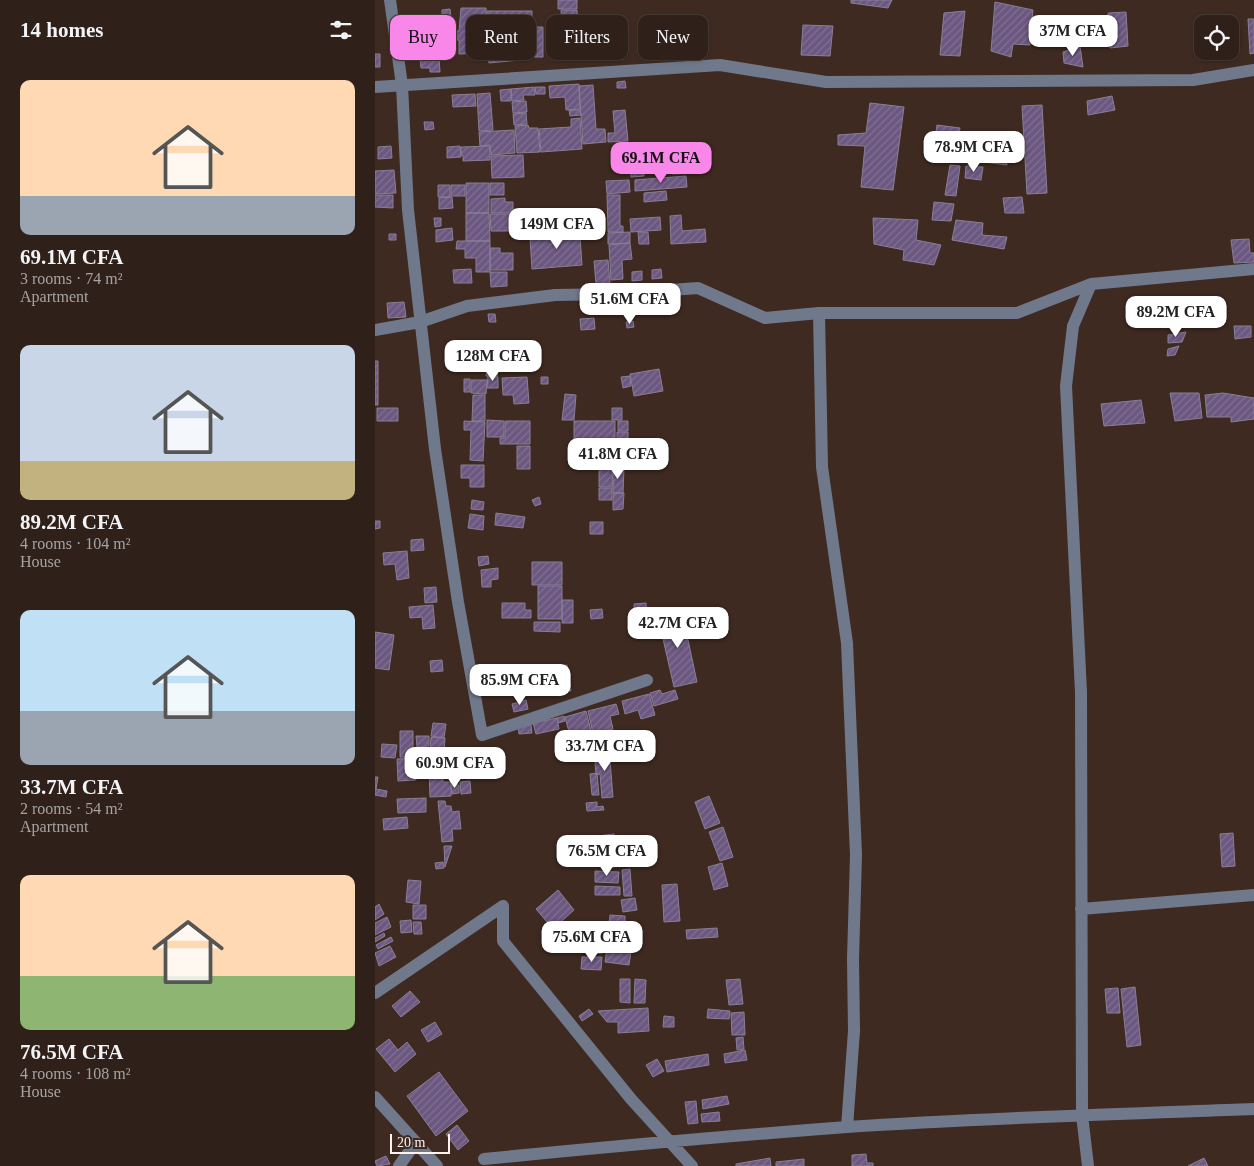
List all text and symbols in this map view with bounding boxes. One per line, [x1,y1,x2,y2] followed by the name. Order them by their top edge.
[390,15,456,60] chip: Buy
[466,15,536,60] chip: Rent
[546,15,628,60] chip: Filters
[638,15,708,60] chip: New
[1027,15,1119,57] pin: 37M CFA
[1194,15,1239,60] map controls
[1194,15,1239,60] button: locate
[327,16,355,44] icon: filters
[20,18,103,42] text: 14 homes
[1040,22,1106,39] text: 37M CFA
[143,112,233,202] icon: home
[917,130,1031,173] pin: 78.9M CFA
[935,138,1013,155] text: 78.9M CFA
[604,142,718,184] pin: 69.1M CFA
[622,149,700,166] text: 69.1M CFA
[505,208,609,250] pin: 149M CFA
[520,215,594,232] text: 149M CFA
[20,245,123,269] text: 69.1M CFA
[20,270,123,287] text: 3 rooms · 74 m²
[573,282,687,325] pin: 51.6M CFA
[20,288,88,305] text: Apartment
[591,290,669,307] text: 51.6M CFA
[1119,296,1233,338] pin: 89.2M CFA
[1137,303,1215,320] text: 89.2M CFA
[441,340,545,382] pin: 128M CFA
[456,347,530,364] text: 128M CFA
[143,377,233,467] icon: home
[561,438,675,480] pin: 41.8M CFA
[579,445,657,462] text: 41.8M CFA
[20,510,123,534] text: 89.2M CFA
[20,535,131,552] text: 4 rooms · 104 m²
[20,553,61,570] text: House
[621,606,735,649] pin: 42.7M CFA
[639,614,717,631] text: 42.7M CFA
[143,642,233,732] icon: home
[463,664,577,706] pin: 85.9M CFA
[481,671,559,688] text: 85.9M CFA
[548,730,662,772] pin: 33.7M CFA
[566,737,644,754] text: 33.7M CFA
[398,746,512,789] pin: 60.9M CFA
[416,754,494,771] text: 60.9M CFA
[20,775,123,799] text: 33.7M CFA
[20,800,123,817] text: 2 rooms · 54 m²
[20,818,88,835] text: Apartment
[550,834,664,877] pin: 76.5M CFA
[568,842,646,859] text: 76.5M CFA
[143,907,233,997] icon: home
[535,920,649,963] pin: 75.6M CFA
[553,928,631,945] text: 75.6M CFA
[20,1040,123,1064] text: 76.5M CFA
[20,1065,131,1082] text: 4 rooms · 108 m²
[20,1083,61,1100] text: House
[390,1131,450,1154] scale bar
[397,1135,425,1150] text: 20 m

